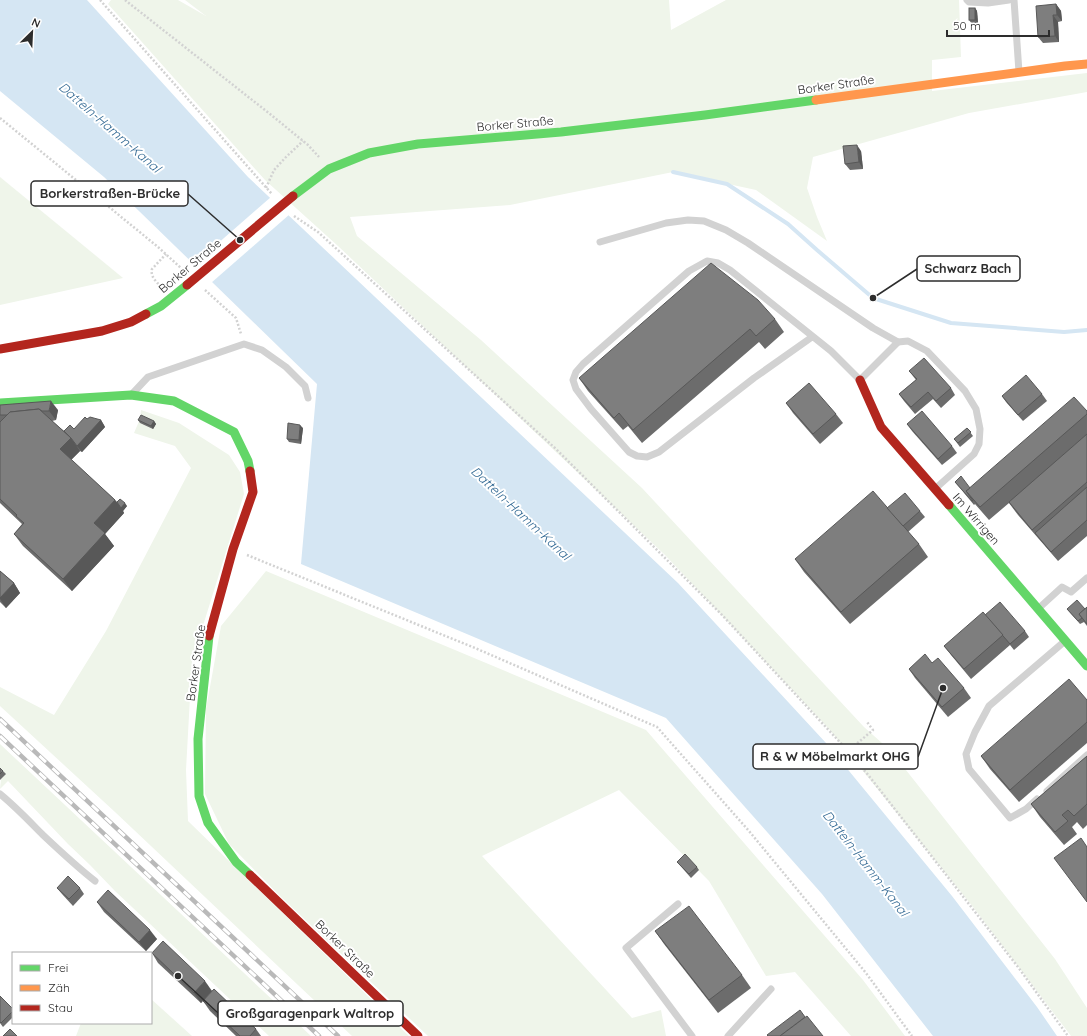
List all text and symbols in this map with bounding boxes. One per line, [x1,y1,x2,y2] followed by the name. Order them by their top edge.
[12,12,52,52] north arrow
[947,12,1049,38] scale bar
[30,15,43,31] text: N
[953,18,981,33] text: 50 m
[797,72,875,97] street label: Borker Straße
[56,78,166,177] water label: Datteln-Hamm-Kanal
[476,113,554,134] street label: Borker Straße
[31,181,188,206] callout: Borkerstraßen-Brücke
[40,185,181,201] text: Borkerstraßen-Brücke
[155,235,224,296] street label: Borker Straße
[917,256,1020,281] callout: Schwarz Bach
[925,260,1011,276] text: Schwarz Bach
[468,463,575,565] water label: Datteln-Hamm-Kanal
[950,490,1003,548] street label: Im Wirrigen
[183,623,208,702] street label: Borker Straße
[753,744,918,769] callout: R & W Möbelmarkt OHG
[760,748,910,764] text: R & W Möbelmarkt OHG
[820,807,914,921] water label: Datteln-Hamm-Kanal
[312,916,378,981] street label: Borker Straße
[12,952,152,1024] legend
[48,960,68,975] text: Frei
[48,980,70,995] text: Zäh
[48,1000,73,1015] text: Stau
[218,1001,403,1026] callout: Großgaragenpark Waltrop
[226,1005,394,1021] text: Großgaragenpark Waltrop

